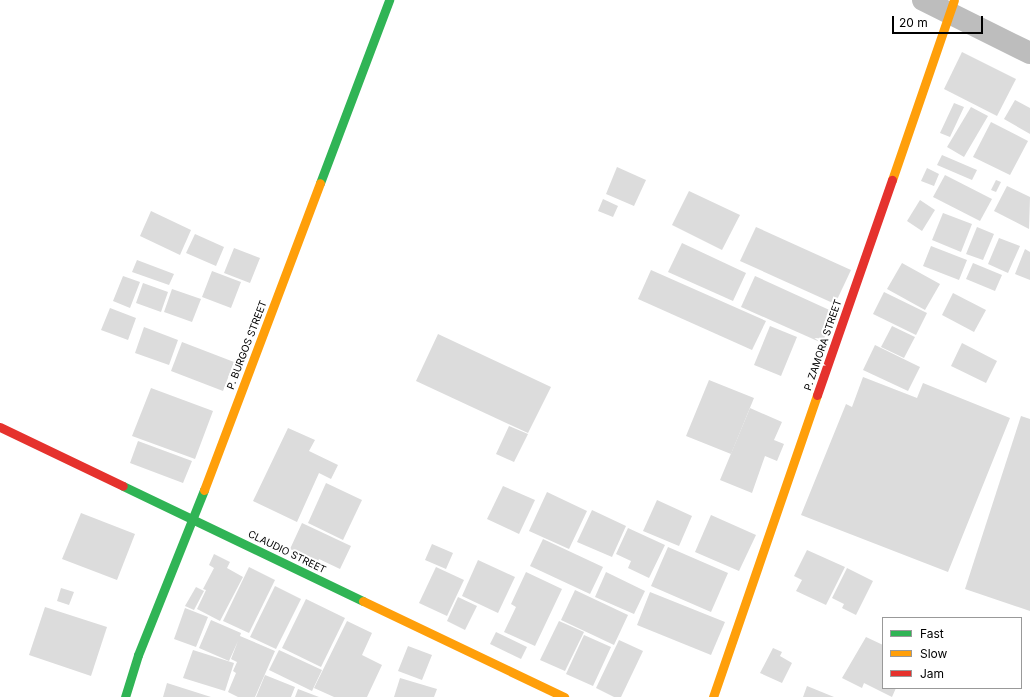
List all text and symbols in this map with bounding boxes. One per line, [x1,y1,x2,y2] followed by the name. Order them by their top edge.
[894,8,985,34] scale bar
[899,15,928,30] text: 20 m
[802,298,844,392] street label: P. ZAMORA STREET
[225,299,269,391] street label: P. BURGOS STREET
[246,528,328,576] street label: CLAUDIO STREET
[882,617,1022,689] legend
[920,626,944,641] text: Fast
[920,646,947,661] text: Slow
[920,666,944,681] text: Jam

